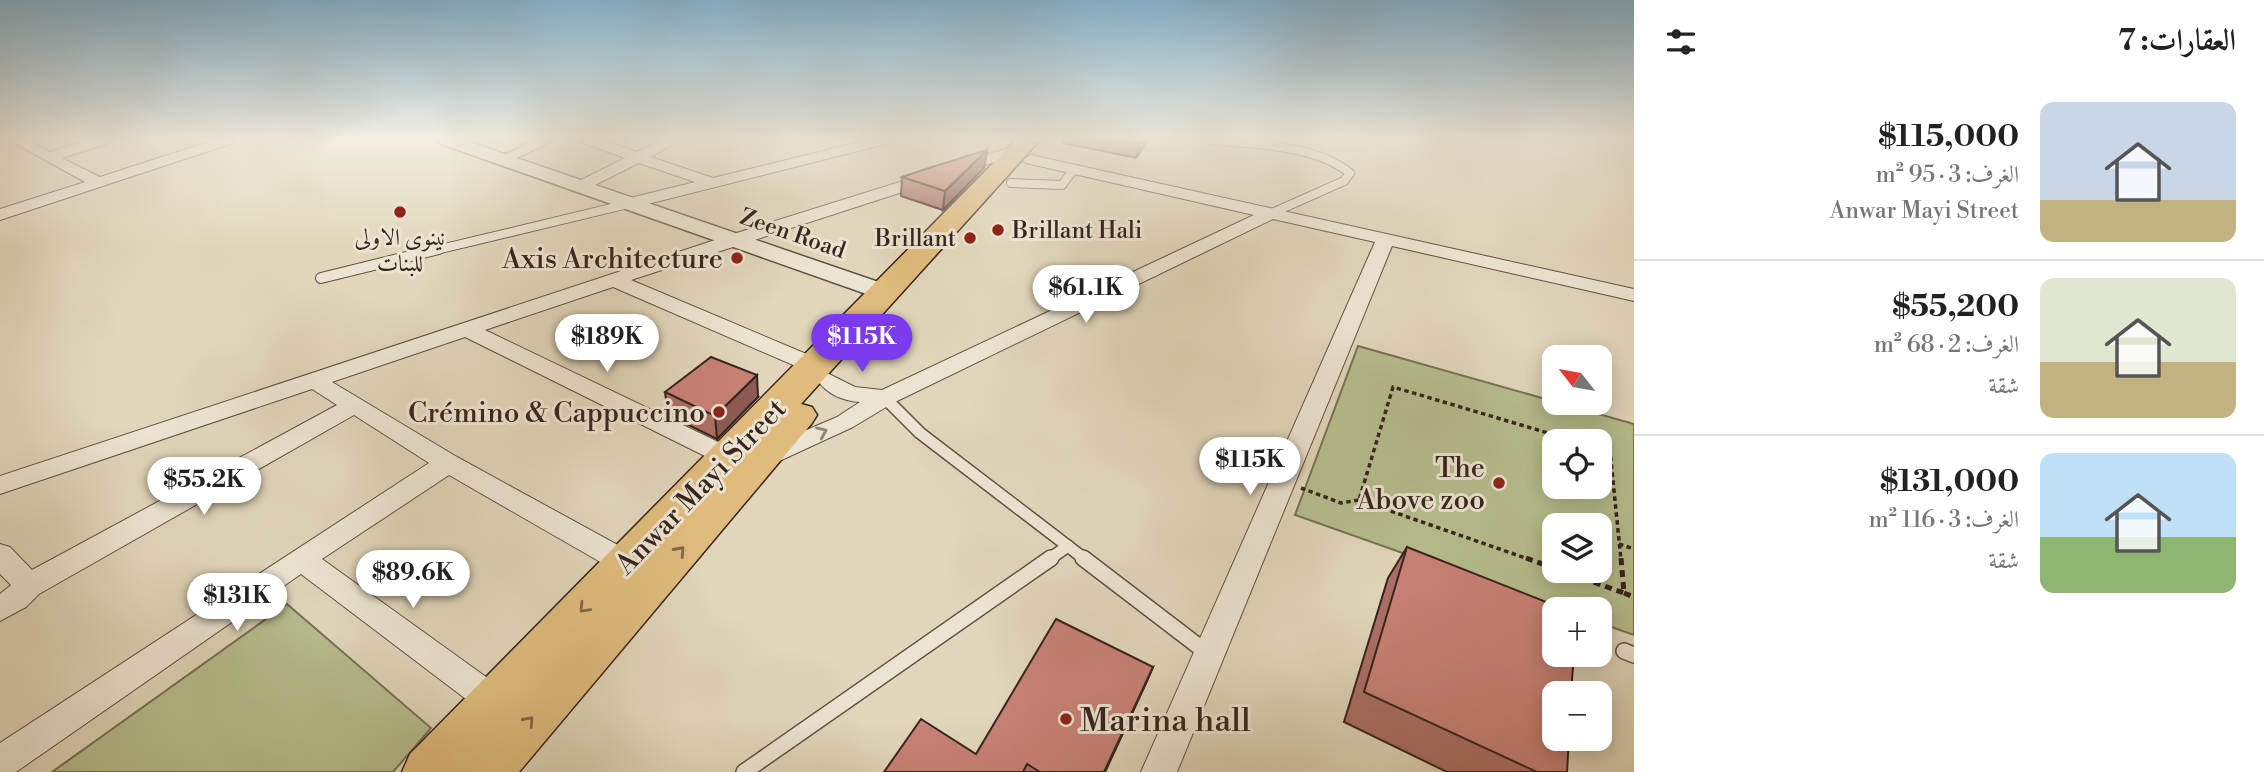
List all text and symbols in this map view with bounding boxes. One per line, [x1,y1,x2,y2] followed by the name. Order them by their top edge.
[2118,22,2236,60] text: العقارات: 7
[1662,23,1700,61] icon: filters
[1878,118,2019,156] text: $115,000
[2096,130,2180,214] icon: home
[1876,161,2019,189] text: الغرف: 3 · 95 m²
[1829,197,2019,225] text: Anwar Mayi Street
[736,203,849,265] street label: Zeen Road
[392,204,408,220] marker: نينوى الاولى للبنات
[1011,217,1142,245] place label: Brillant Hali
[990,222,1006,238] marker: Brillant Hali
[355,224,445,278] place label: نينوى الاولى للبنات
[874,225,956,253] place label: Brillant
[962,230,978,246] marker: Brillant
[501,242,723,277] place label: Axis Architecture
[729,250,745,266] marker: Axis Architecture
[1029,266,1143,325] pin: $61.1K
[1049,274,1123,302] text: $61.1K
[1892,288,2019,326] text: $55,200
[2096,306,2180,390] icon: home
[558,314,656,374] pin: $189K
[813,314,911,374] pin: $115K
[571,323,643,351] text: $189K
[827,323,897,351] text: $115K
[1874,331,2019,359] text: الغرف: 2 · 68 m²
[1542,345,1612,415] north arrow
[1542,345,1612,751] map controls
[1989,372,2019,400] text: شقة
[608,392,794,583] street label: Anwar Mayi Street
[408,396,705,431] place label: Crémino & Cappuccino
[711,404,727,420] marker: Crémino & Cappuccino
[815,426,827,440] one-way arrow
[1542,429,1612,499] button: locate
[1201,438,1299,497] pin: $115K
[1215,446,1285,474] text: $115K
[1356,451,1485,518] place label: The Above zoo
[147,458,261,517] pin: $55.2K
[1880,463,2019,501] text: $131,000
[163,466,245,494] text: $55.2K
[1491,475,1507,491] marker: The Above zoo
[2096,481,2180,565] icon: home
[1868,506,2019,534] text: الغرف: 3 · 116 m²
[1542,513,1612,583] button: layers
[672,546,684,559] one-way arrow
[1989,547,2019,575] text: شقة
[356,550,470,610] pin: $89.6K
[372,559,454,587] text: $89.6K
[188,574,286,633] pin: $131K
[203,582,271,610] text: $131K
[1542,597,1612,667] button: +
[579,600,592,613] one-way arrow
[1542,681,1612,751] button: −
[1080,701,1251,742] place label: Marina hall
[1058,711,1074,727] marker: Marina hall
[521,716,533,729] one-way arrow

